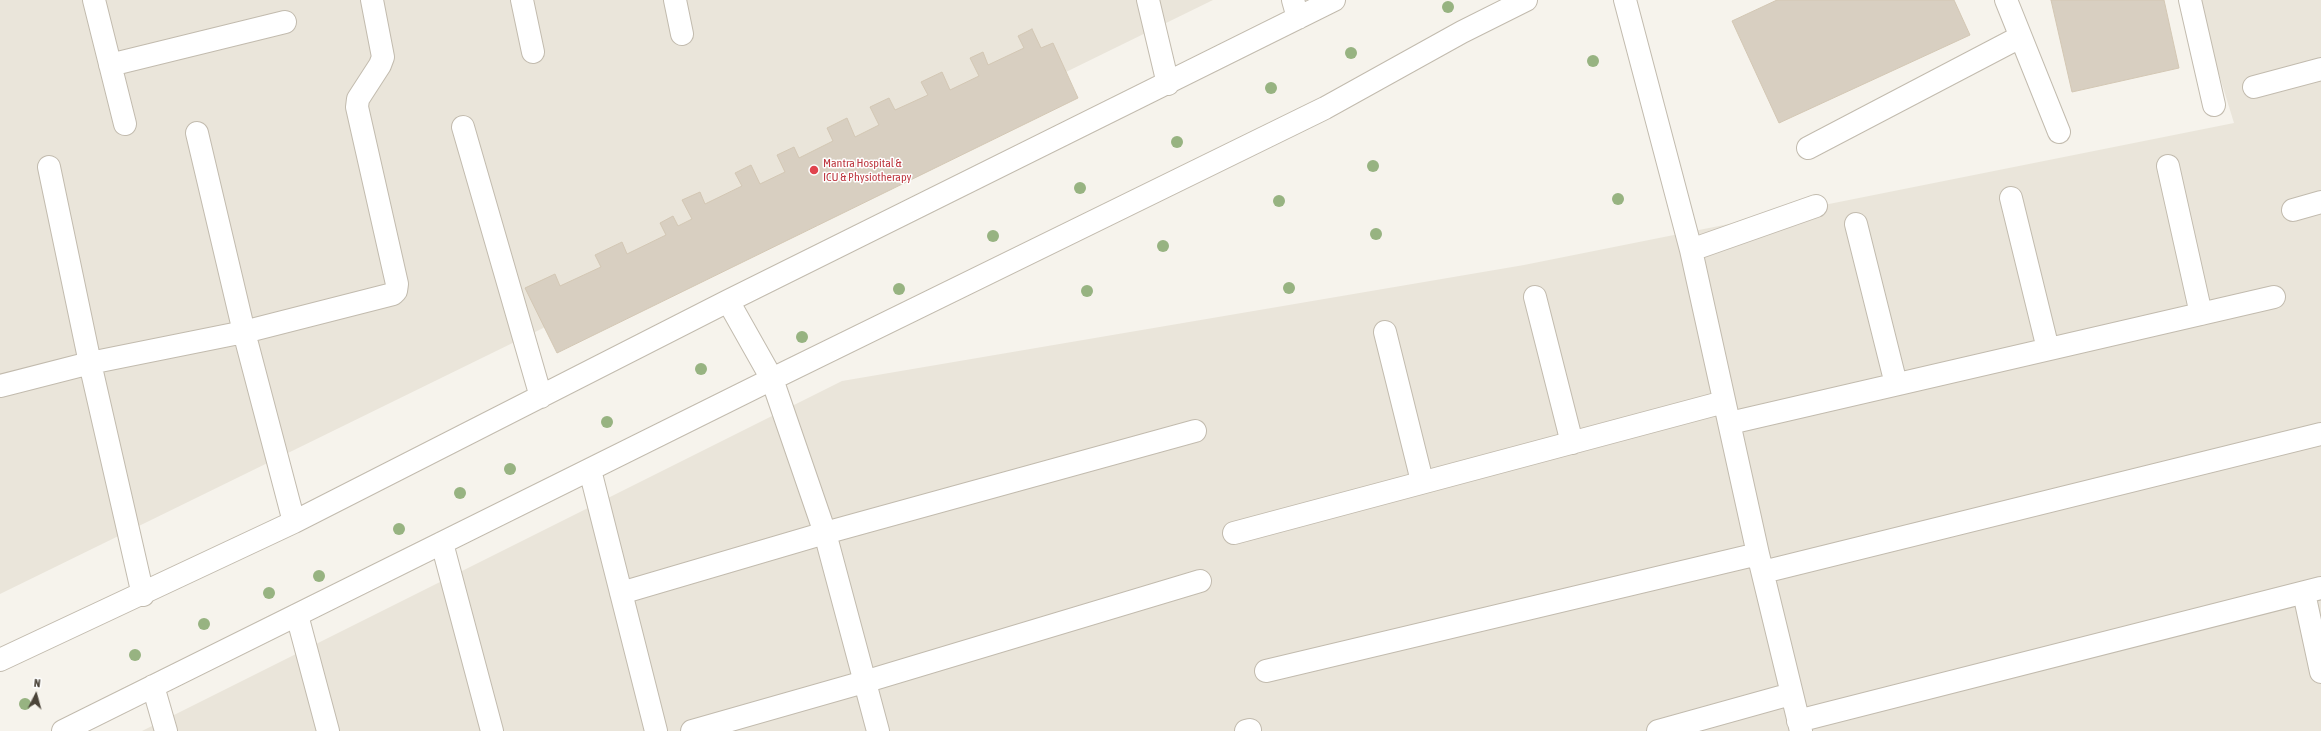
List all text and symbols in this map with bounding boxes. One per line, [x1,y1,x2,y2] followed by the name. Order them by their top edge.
[823,156,911,184] place label: Mantra Hospital & ICU & Physiotherapy
[808,164,820,176] marker: Mantra Hospital & ICU & Physiotherapy
[16,675,56,715] north arrow
[33,677,41,689] text: N

